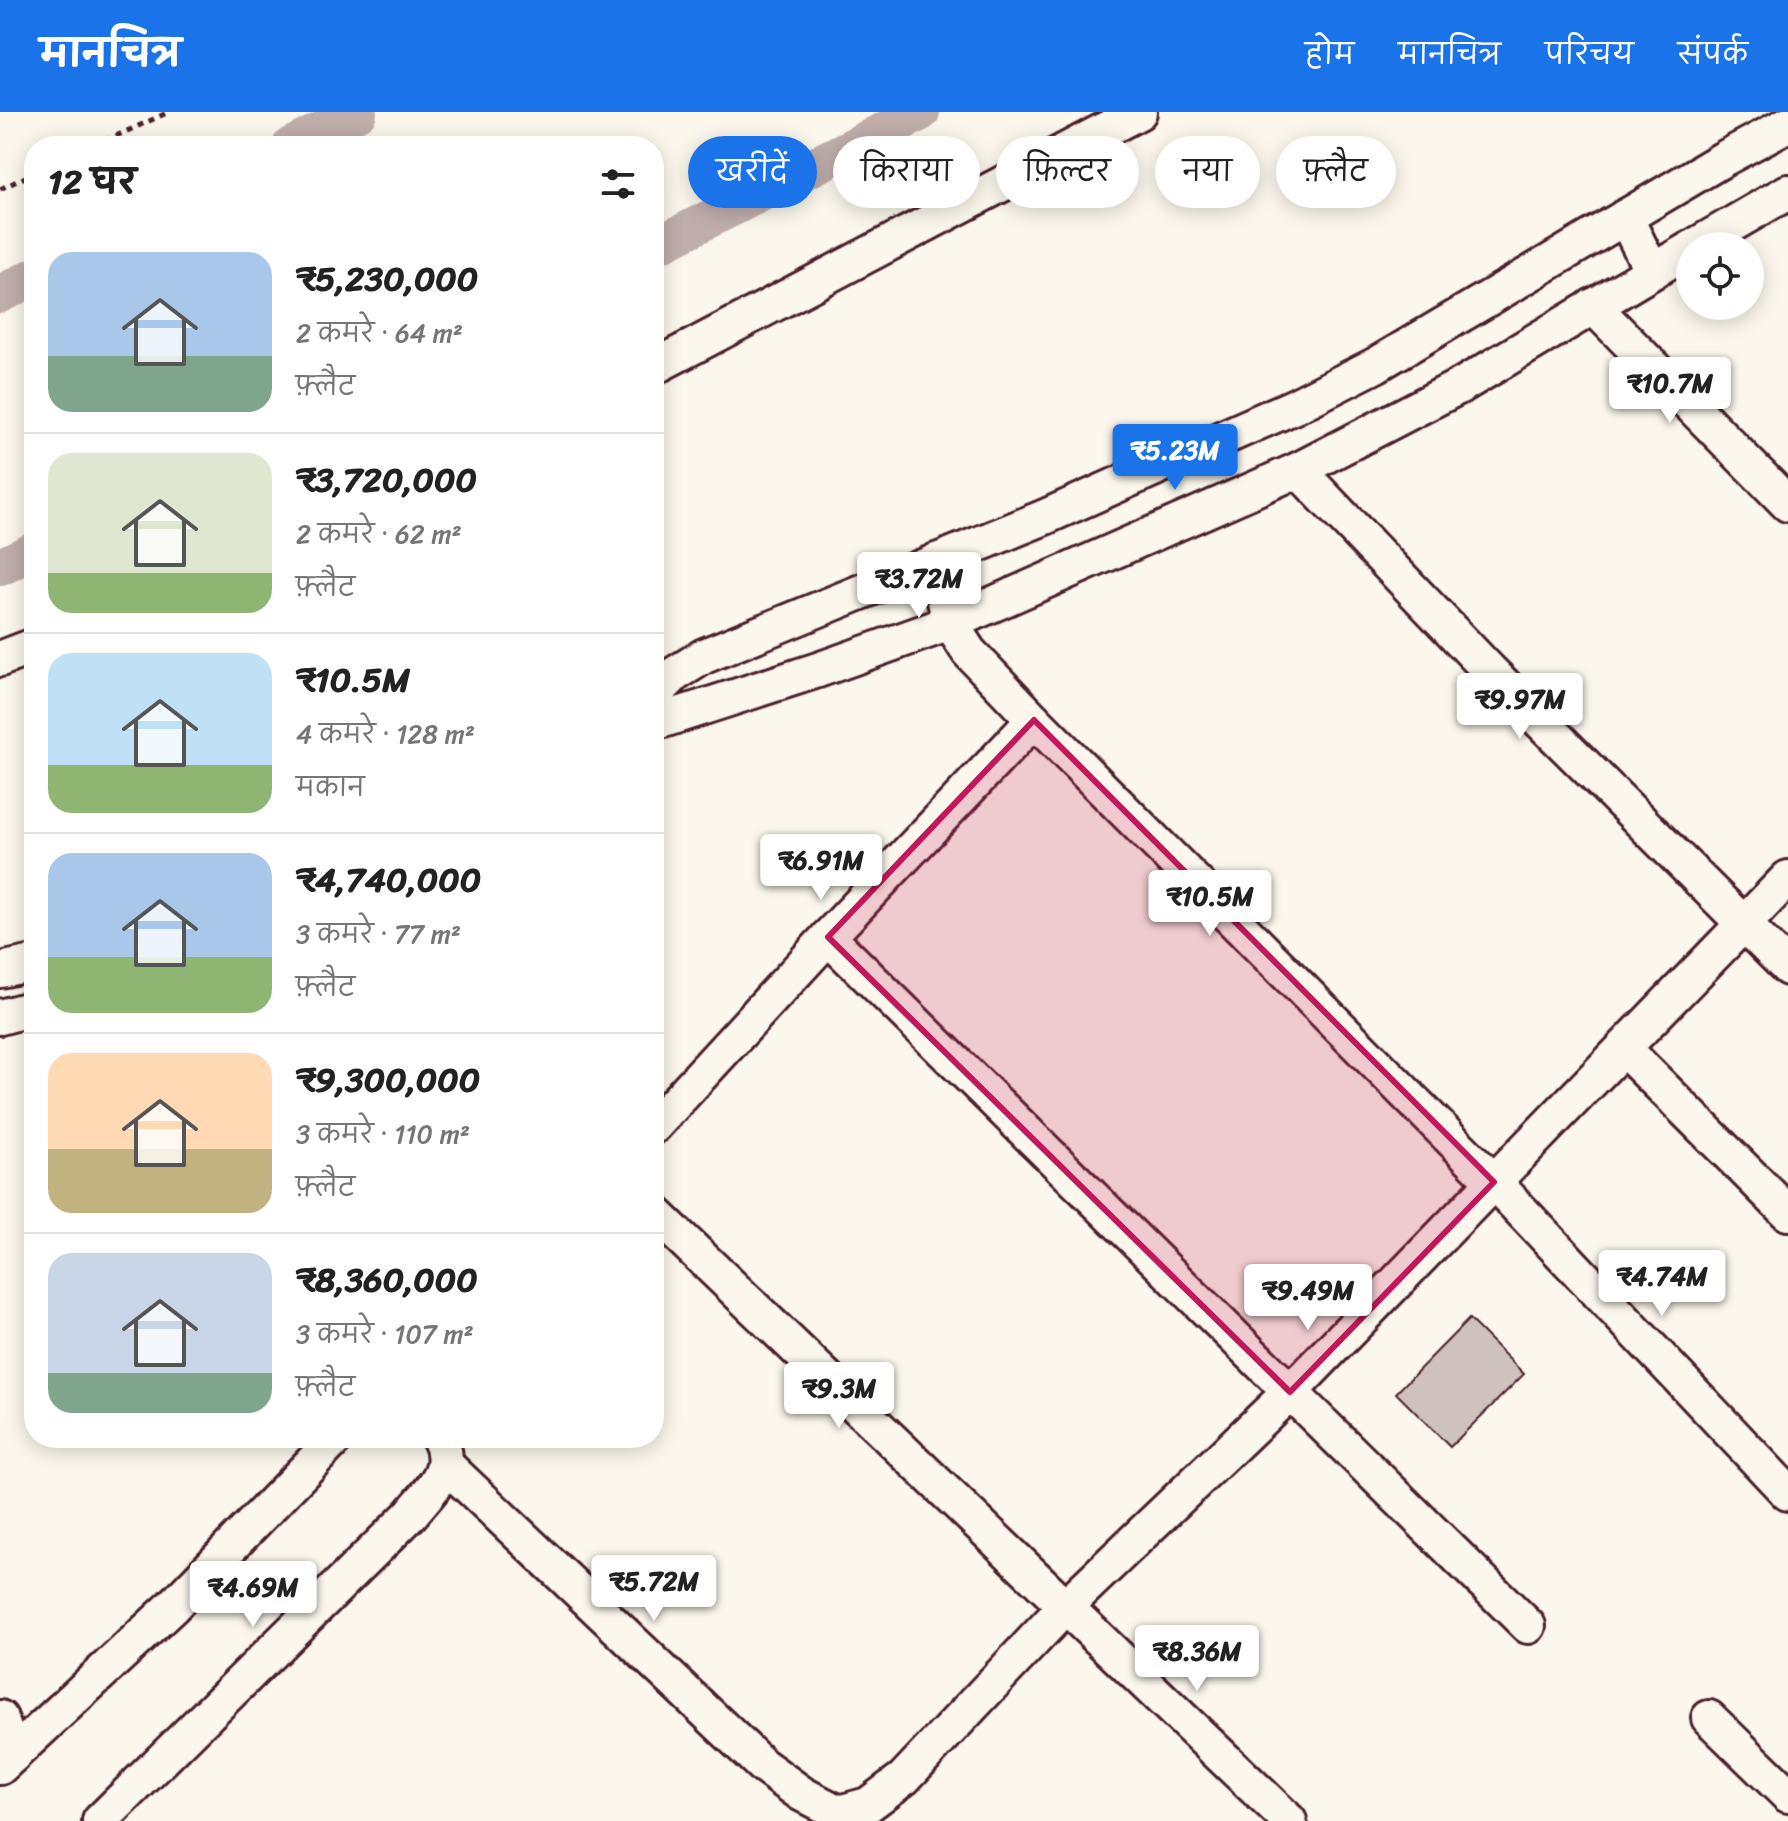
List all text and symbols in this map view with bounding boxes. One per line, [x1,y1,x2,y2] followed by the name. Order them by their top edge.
[40,20,181,87] text: मानचित्र
[1305,30,1354,79] text: होम
[1398,30,1501,79] text: मानचित्र
[1545,30,1634,79] text: परिचय
[1678,30,1748,79] text: संपर्क
[688,136,817,208] chip: खरीदें
[833,136,980,208] chip: किराया
[996,136,1139,208] chip: फ़िल्टर
[1155,136,1260,208] chip: नया
[1276,136,1396,208] chip: फ़्लैट
[48,152,136,212] text: 12 घर
[596,162,640,206] icon: filters
[1676,232,1764,320] map controls
[1676,232,1764,320] button: locate
[296,249,478,309] text: ₹5,230,000
[112,284,208,380] icon: home
[296,310,463,356] text: 2 कमरे · 64 m²
[1605,357,1735,425] pin: ₹10.7M
[1627,360,1713,406] text: ₹10.7M
[296,363,355,409] text: फ़्लैट
[1110,424,1240,492] pin: ₹5.23M
[1131,427,1219,473] text: ₹5.23M
[296,450,477,510] text: ₹3,720,000
[112,485,208,581] icon: home
[296,511,462,557] text: 2 कमरे · 62 m²
[854,552,984,620] pin: ₹3.72M
[875,555,963,601] text: ₹3.72M
[296,564,355,610] text: फ़्लैट
[296,650,410,710] text: ₹10.5M
[1455,673,1585,741] pin: ₹9.97M
[1475,676,1565,722] text: ₹9.97M
[112,685,208,781] icon: home
[296,711,475,757] text: 4 कमरे · 128 m²
[296,764,365,810] text: मकान
[756,834,886,902] pin: ₹6.91M
[778,837,864,883] text: ₹6.91M
[296,850,481,910] text: ₹4,740,000
[1145,870,1275,938] pin: ₹10.5M
[1166,873,1254,919] text: ₹10.5M
[112,885,208,981] icon: home
[296,911,461,957] text: 3 कमरे · 77 m²
[296,964,355,1010] text: फ़्लैट
[296,1050,480,1110] text: ₹9,300,000
[112,1085,208,1181] icon: home
[296,1111,470,1157] text: 3 कमरे · 110 m²
[296,1164,355,1210] text: फ़्लैट
[296,1250,478,1310] text: ₹8,360,000
[1597,1250,1727,1318] pin: ₹4.74M
[1617,1253,1707,1299] text: ₹4.74M
[1243,1264,1373,1332] pin: ₹9.49M
[1262,1267,1354,1313] text: ₹9.49M
[112,1285,208,1381] icon: home
[296,1311,474,1357] text: 3 कमरे · 107 m²
[783,1362,895,1430] pin: ₹9.3M
[296,1364,355,1410] text: फ़्लैट
[802,1365,876,1411] text: ₹9.3M
[589,1555,719,1623] pin: ₹5.72M
[609,1558,699,1604] text: ₹5.72M
[188,1561,318,1629] pin: ₹4.69M
[208,1564,298,1610] text: ₹4.69M
[1132,1625,1262,1693] pin: ₹8.36M
[1153,1628,1241,1674] text: ₹8.36M

